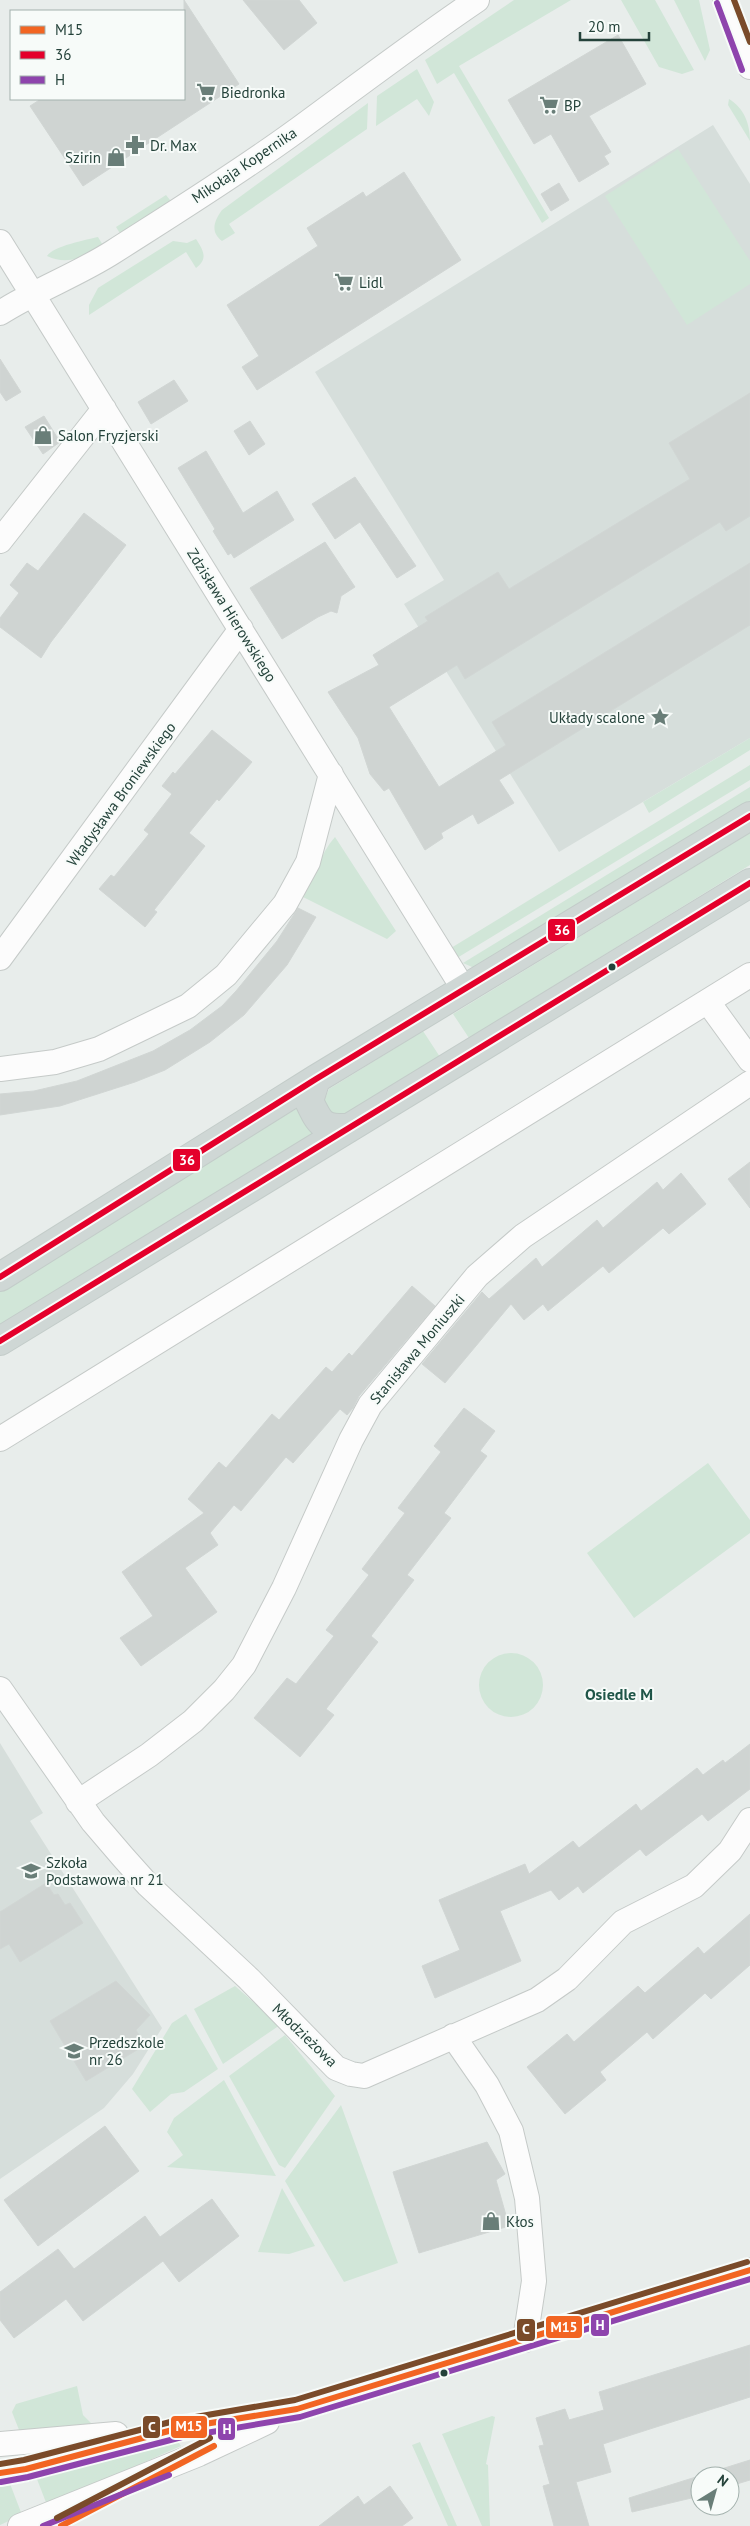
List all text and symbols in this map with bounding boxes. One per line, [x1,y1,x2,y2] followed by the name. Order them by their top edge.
[10,10,185,100] legend
[580,10,649,42] scale bar
[588,17,621,36] text: 20 m
[55,20,83,39] text: M15
[55,45,71,64] text: 36
[55,70,65,89] text: H
[195,81,217,103] supermarket icon: Biedronka
[221,83,285,102] place label: Biedronka
[538,94,560,116] supermarket icon: BP
[564,96,581,115] place label: BP
[188,123,300,207] street label: Mikołaja Kopernika
[124,134,146,156] pharmacy icon: Dr. Max
[150,136,197,155] place label: Dr. Max
[105,146,127,168] shop icon: Szirin
[65,148,101,167] place label: Szirin
[333,271,355,293] supermarket icon: Lidl
[359,273,384,292] place label: Lidl
[32,424,54,446] shop icon: Salon Fryzjerski
[58,426,159,445] place label: Salon Fryzjerski
[183,545,281,685] street label: Zdzisława Hierowskiego
[649,706,671,728] place icon: Układy scalone
[549,708,645,727] place label: Układy scalone
[62,718,180,870] street label: Władysława Broniewskiego
[547,918,576,942] line badge: 36
[554,921,570,939] text: 36
[607,962,617,972] unlabelled marker
[172,1148,201,1172] line badge: 36
[179,1151,195,1169] text: 36
[365,1290,469,1408] street label: Stanisława Moniuszki
[585,1684,653,1704] district label: Osiedle M
[46,1853,164,1889] place label: Szkoła Podstawowa nr 21
[20,1860,42,1882] school or university icon: Szkoła Podstawowa nr 21
[268,1999,342,2071] street label: Młodzieżowa
[89,2033,164,2069] place label: Przedszkole nr 26
[63,2040,85,2062] school or university icon: Przedszkole nr 26
[480,2210,502,2232] shop icon: Kłos
[506,2212,534,2231] place label: Kłos
[590,2313,610,2337] line badge: H
[545,2315,583,2339] line badge: M15
[595,2316,605,2334] text: H
[516,2318,536,2342] line badge: C
[550,2318,578,2336] text: M15
[522,2320,530,2338] text: C
[439,2368,449,2378] unlabelled marker
[142,2415,161,2439] line badge: C
[170,2415,208,2439] line badge: M15
[175,2417,203,2435] text: M15
[217,2417,236,2441] line badge: H
[148,2418,156,2436] text: C
[222,2420,232,2438] text: H
[690,2466,740,2516] north arrow
[714,2471,732,2491] text: N

